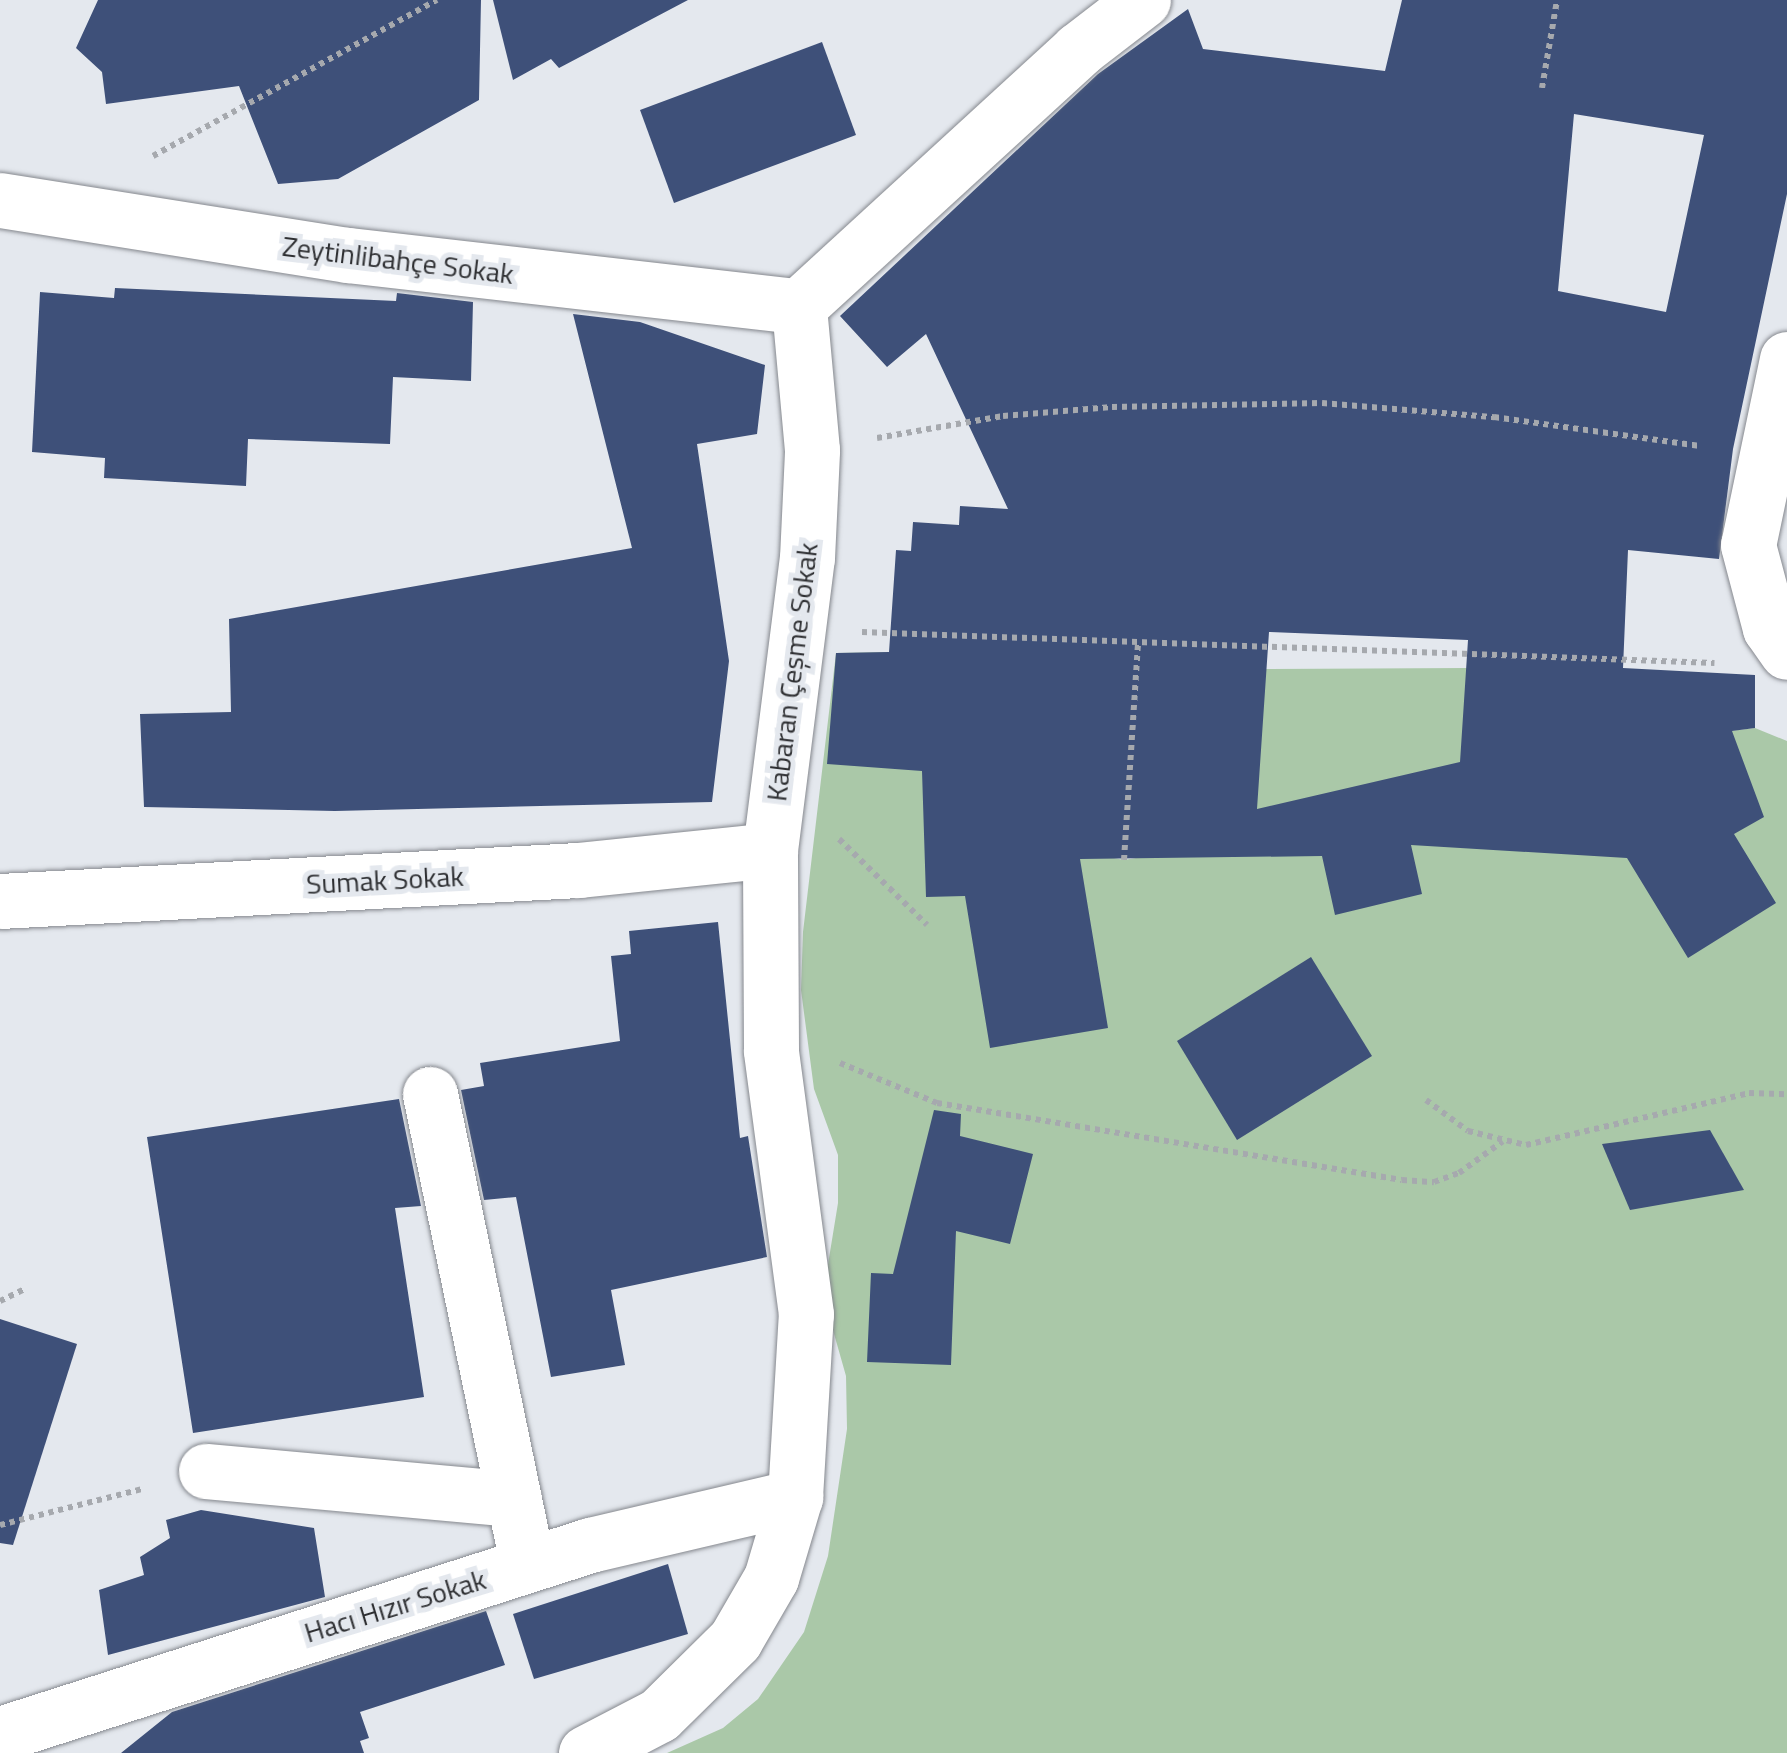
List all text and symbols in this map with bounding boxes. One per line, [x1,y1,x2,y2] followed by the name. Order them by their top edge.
[281,229,515,291] street label: Zeytinlibahçe Sokak
[759,541,825,803] street label: Kabaran Çeşme Sokak
[305,859,465,901] street label: Sumak Sokak
[300,1562,490,1650] street label: Hacı Hızır Sokak

